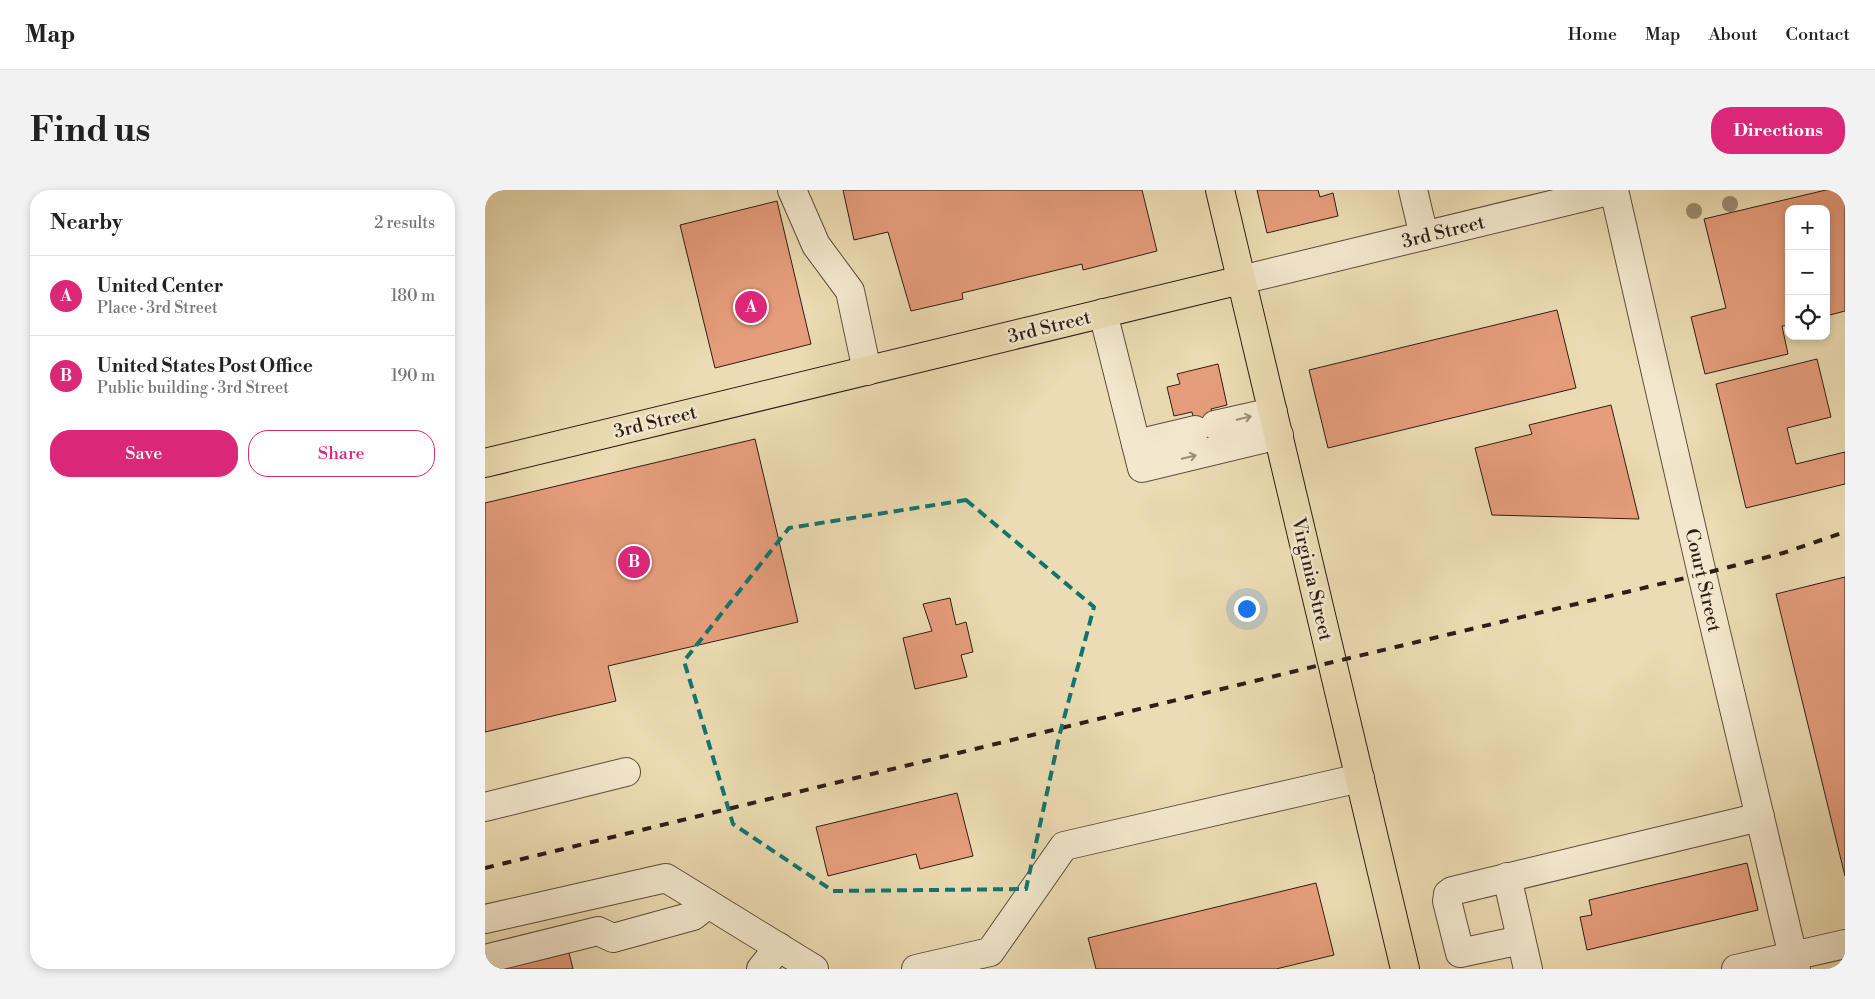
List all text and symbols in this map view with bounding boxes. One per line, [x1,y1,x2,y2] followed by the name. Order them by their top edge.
[25,20,75,50] text: Map
[1568,23,1617,46] text: Home
[1645,23,1681,46] text: Map
[1709,23,1758,46] text: About
[1786,23,1850,46] text: Contact
[1711,107,1845,154] button: Directions
[30,109,150,152] text: Find us
[1785,205,1830,340] map controls
[1785,205,1830,250] button: +
[50,210,123,236] text: Nearby
[1399,210,1488,254] street label: 3rd Street
[374,213,435,233] text: 2 results
[1785,250,1830,295] button: −
[97,274,223,298] text: United Center
[60,286,72,306] text: A
[391,286,435,306] text: 180 m
[735,288,767,326] pin: A
[1785,295,1830,340] button: locate
[97,298,218,318] text: Place · 3rd Street
[1005,305,1094,349] street label: 3rd Street
[97,354,313,378] text: United States Post Office
[60,366,72,386] text: B
[391,366,435,386] text: 190 m
[97,378,289,398] text: Public building · 3rd Street
[611,400,700,444] street label: 3rd Street
[1235,413,1251,423] one-way arrow
[50,430,238,477] button: Save
[248,430,435,477] button: Share
[1180,452,1196,461] one-way arrow
[1286,514,1338,643] street label: Virginia Street
[1679,526,1727,635] street label: Court Street
[618,543,650,581] pin: B
[1234,596,1260,622] your location

